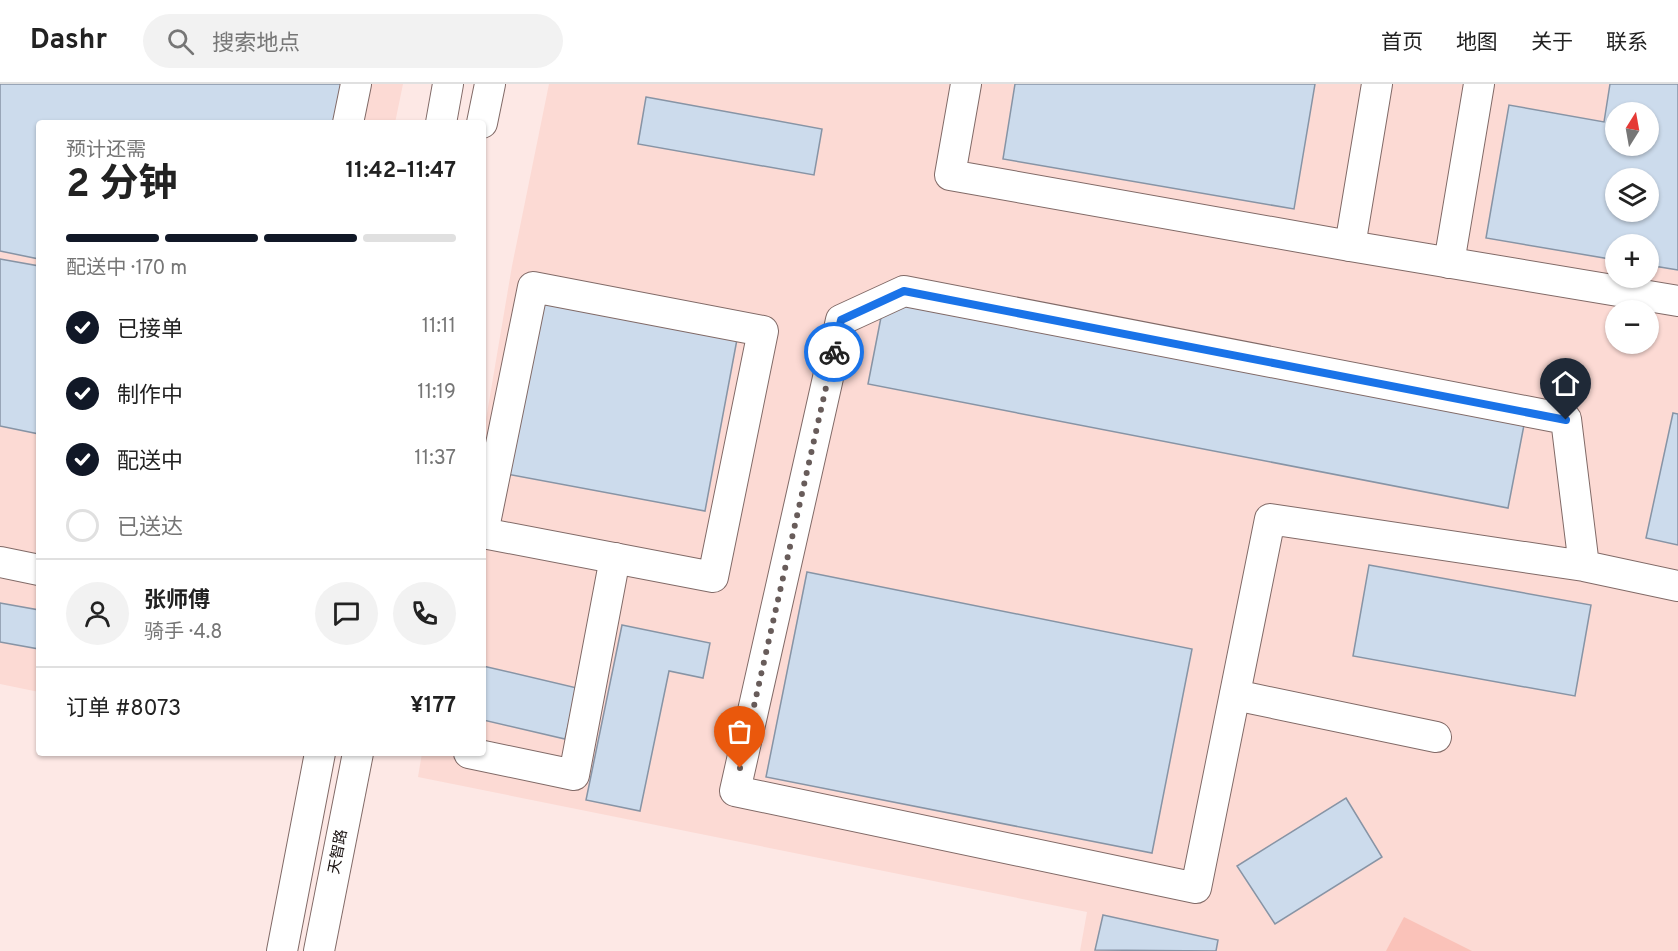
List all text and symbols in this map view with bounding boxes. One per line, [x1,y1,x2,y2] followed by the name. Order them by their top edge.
[143,14,563,68] search box
[30,23,107,59] text: Dashr
[164,25,197,58] icon: search
[1381,30,1423,57] text: 首页
[1456,30,1498,57] text: 地图
[1531,30,1573,57] text: 关于
[1606,30,1648,57] text: 联系
[212,31,300,58] text: 搜索地点
[1605,102,1659,156] north arrow
[1605,102,1659,354] map controls
[66,138,146,164] text: 预计还需
[346,158,456,185] text: 11:42–11:47
[66,162,178,211] text: 2 分钟
[1605,168,1659,222] button: layers
[1605,234,1659,288] button: +
[66,256,187,282] text: 配送中 · 170 m
[1605,300,1659,354] button: −
[66,311,99,344] icon: check
[422,314,456,340] text: 11:11
[117,317,183,344] text: 已接单
[804,322,864,382] courier
[818,336,851,369] icon: bike
[1540,358,1591,420] pin
[1549,367,1582,400] icon: home
[66,377,99,410] icon: check
[417,380,456,406] text: 11:19
[117,383,183,410] text: 制作中
[66,443,99,476] icon: check
[414,446,456,472] text: 11:37
[117,449,183,476] text: 配送中
[117,515,183,542] text: 已送达
[66,582,129,645] button: person
[315,582,378,645] button: chat
[393,582,456,645] button: phone
[144,588,210,615] text: 张师傅
[144,620,223,646] text: 骑手 · 4.8
[410,693,456,720] text: ¥177
[66,696,181,723] text: 订单 #8073
[714,706,765,768] pin
[723,715,756,748] icon: bag
[325,828,353,876] street label: 天智路

